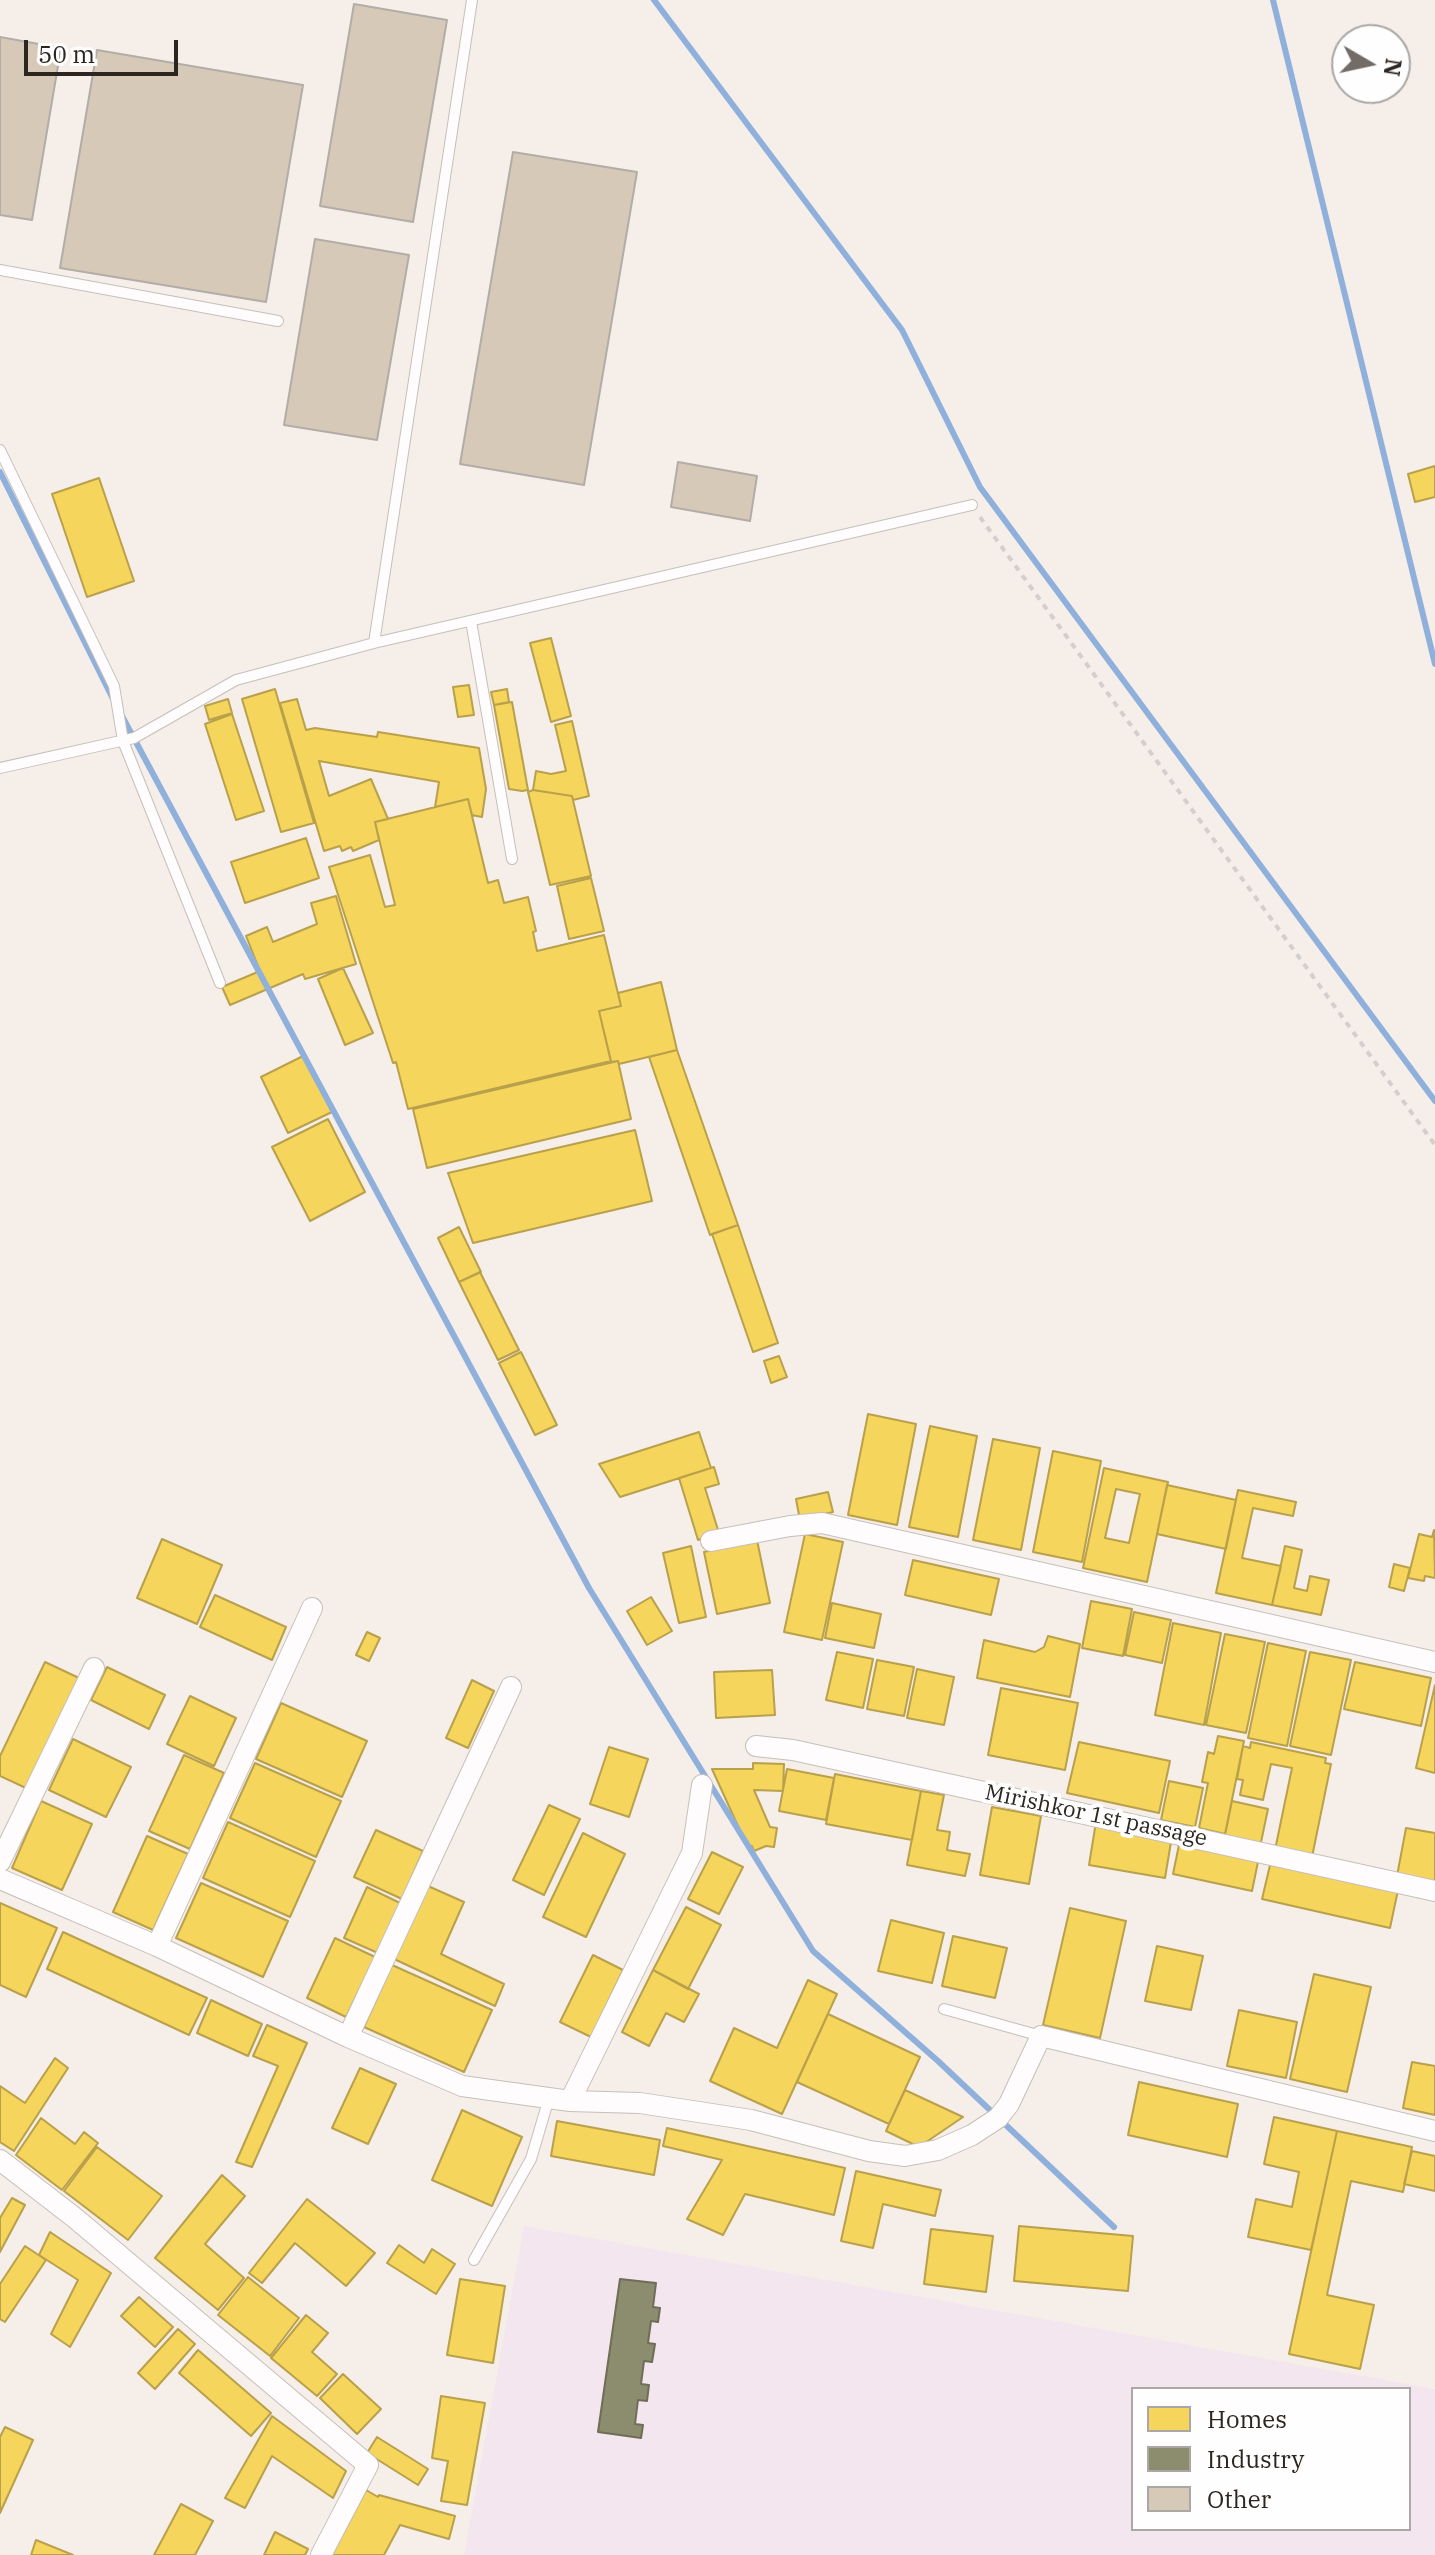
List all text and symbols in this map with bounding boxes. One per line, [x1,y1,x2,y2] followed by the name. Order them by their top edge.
[28,24,182,74] scale bar
[1331,24,1411,104] north arrow
[38,38,95,70] text: 50 m
[1378,57,1409,78] text: N
[983,1780,1209,1852] street label: Mirishkor 1st passage
[1131,2387,1411,2531] legend
[1207,2403,1287,2435] text: Homes
[1207,2443,1304,2475] text: Industry
[1207,2483,1271,2515] text: Other

